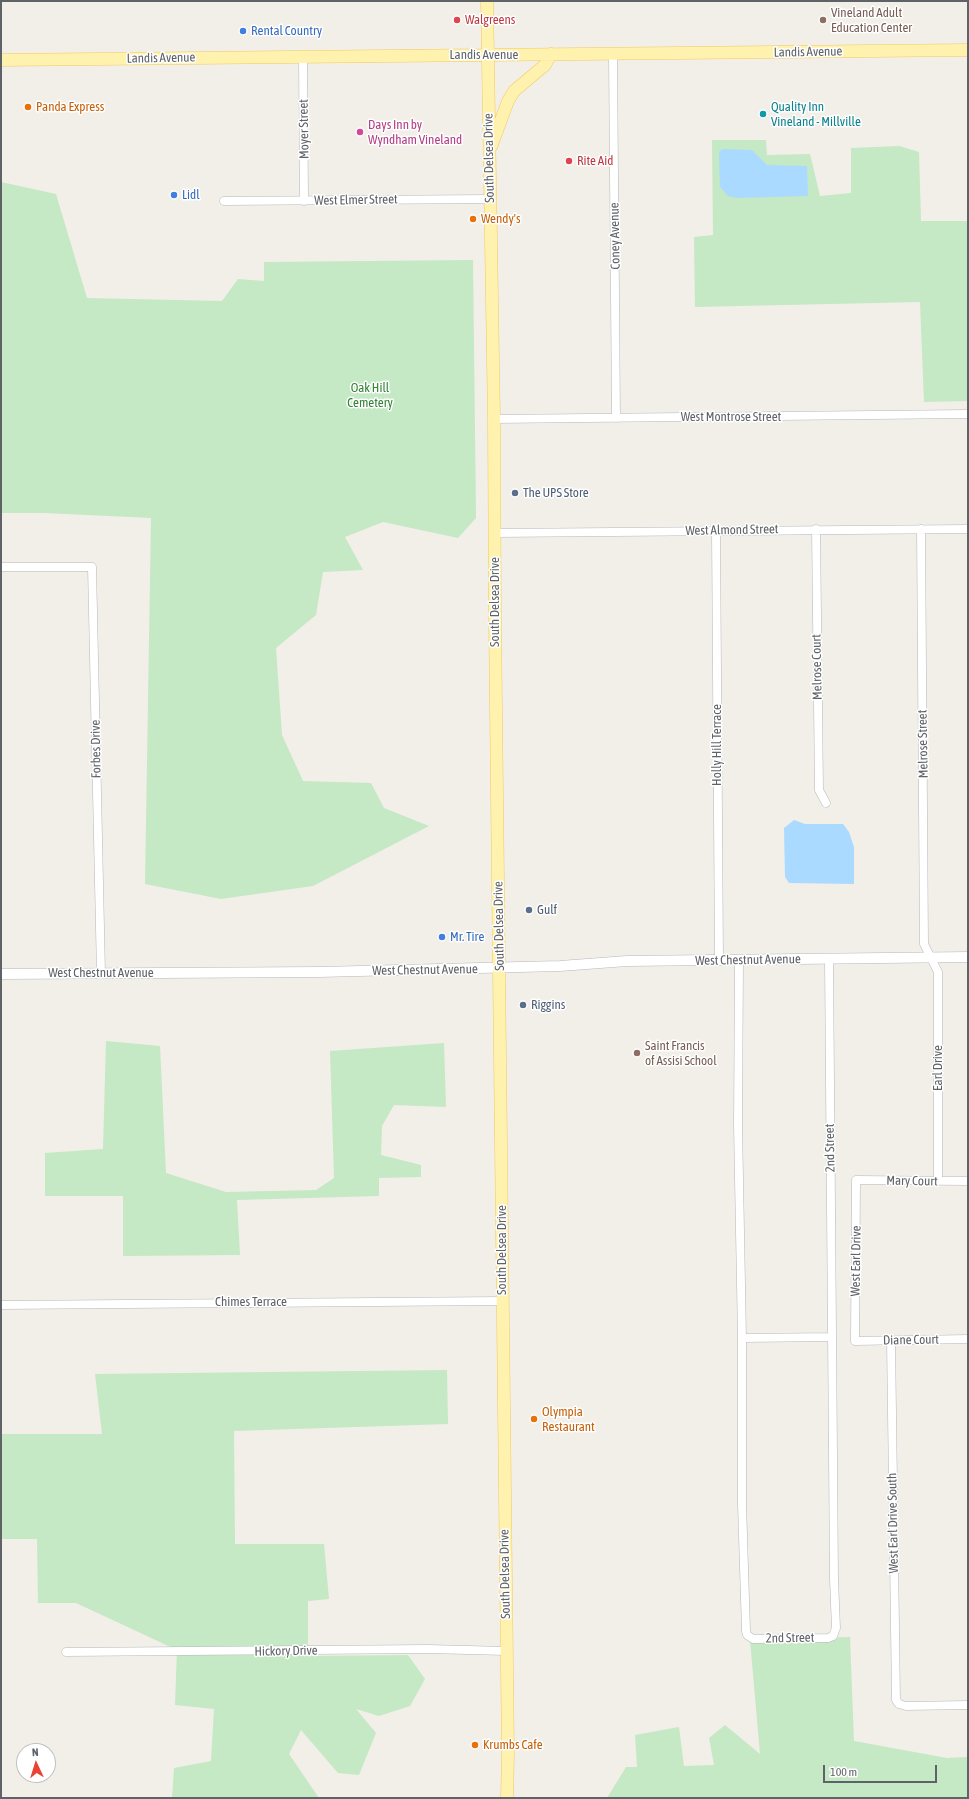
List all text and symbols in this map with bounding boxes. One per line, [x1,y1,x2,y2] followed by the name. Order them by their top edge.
[831,5,912,36] place label: Vineland Adult Education Center
[465,12,515,28] place label: Walgreens
[452,15,462,25] marker: Walgreens
[818,15,828,25] marker: Vineland Adult Education Center
[251,23,322,39] place label: Rental Country
[238,26,248,36] marker: Rental Country
[773,44,843,60] street label: Landis Avenue
[450,47,518,63] street label: Landis Avenue
[126,50,196,66] street label: Landis Avenue
[36,99,104,115] place label: Panda Express
[296,99,312,159] street label: Moyer Street
[771,99,861,130] place label: Quality Inn Vineland - Millville
[23,102,33,112] marker: Panda Express
[758,109,768,119] marker: Quality Inn Vineland - Millville
[480,113,498,203] street label: South Delsea Drive
[368,117,462,148] place label: Days Inn by Wyndham Vineland
[355,127,365,137] marker: Days Inn by Wyndham Vineland
[577,153,613,169] place label: Rite Aid
[564,156,574,166] marker: Rite Aid
[182,187,200,203] place label: Lidl
[169,190,179,200] marker: Lidl
[314,191,398,209] street label: West Elmer Street
[607,202,623,270] street label: Coney Avenue
[481,211,520,227] place label: Wendy's
[468,214,478,224] marker: Wendy's
[347,380,393,411] park label: Oak Hill Cemetery
[681,409,781,425] street label: West Montrose Street
[523,485,589,501] place label: The UPS Store
[510,488,520,498] marker: The UPS Store
[685,521,779,539] street label: West Almond Street
[487,557,503,647] street label: South Delsea Drive
[809,634,825,700] street label: Melrose Court
[709,704,725,786] street label: Holly Hill Terrace
[915,709,931,779] street label: Melrose Street
[88,720,104,778] street label: Forbes Drive
[490,881,508,971] street label: South Delsea Drive
[537,902,557,918] place label: Gulf
[524,905,534,915] marker: Gulf
[450,929,484,945] place label: Mr. Tire
[437,932,447,942] marker: Mr. Tire
[695,951,801,969] street label: West Chestnut Avenue
[372,961,478,979] street label: West Chestnut Avenue
[48,965,154,981] street label: West Chestnut Avenue
[531,997,565,1013] place label: Riggins
[518,1000,528,1010] marker: Riggins
[645,1038,717,1069] place label: Saint Francis of Assisi School
[930,1045,946,1091] street label: Earl Drive
[632,1048,642,1058] marker: Saint Francis of Assisi School
[822,1123,838,1173] street label: 2nd Street
[886,1173,938,1189] street label: Mary Court
[494,1205,510,1295] street label: South Delsea Drive
[848,1225,864,1297] street label: West Earl Drive
[215,1294,287,1310] street label: Chimes Terrace
[883,1332,939,1348] street label: Diane Court
[542,1404,595,1435] place label: Olympia Restaurant
[529,1414,539,1424] marker: Olympia Restaurant
[884,1473,902,1573] street label: West Earl Drive South
[496,1529,514,1619] street label: South Delsea Drive
[765,1630,815,1646] street label: 2nd Street
[254,1643,318,1659] street label: Hickory Drive
[483,1737,543,1753] place label: Krumbs Cafe
[470,1740,480,1750] marker: Krumbs Cafe
[16,1743,56,1783] north arrow
[32,1746,39,1758] text: N
[825,1757,939,1783] scale bar
[830,1765,857,1779] text: 100 m

